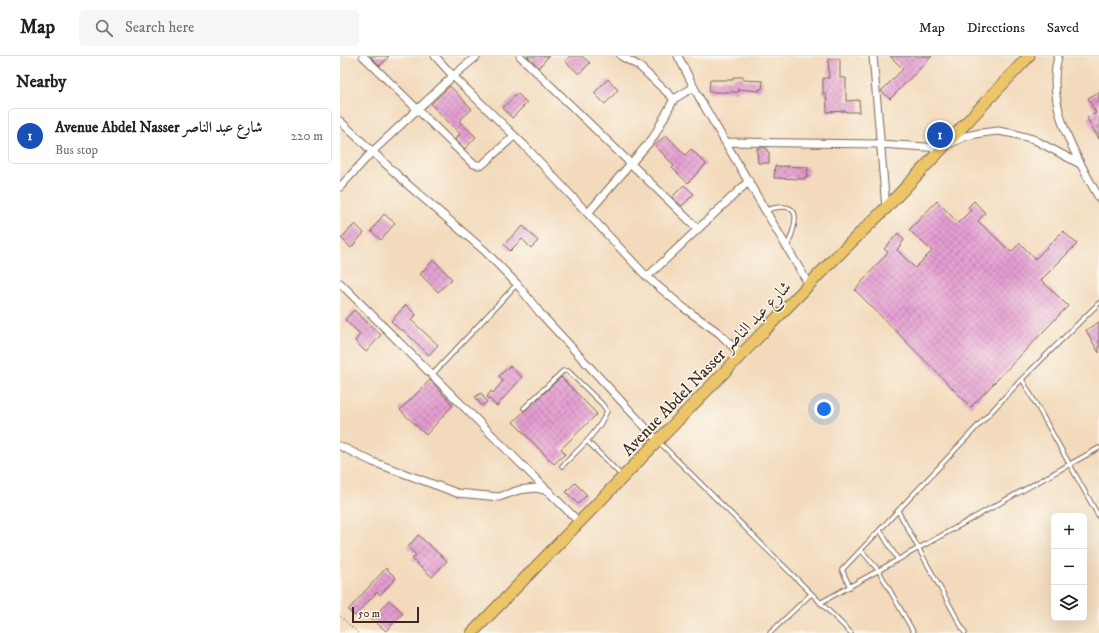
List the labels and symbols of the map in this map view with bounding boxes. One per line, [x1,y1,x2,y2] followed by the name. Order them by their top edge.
[927,120,953,150] pin: 1
[617,276,798,462] street label: Avenue Abdel Nasser شارع عبد الناصر
[814,399,834,419] your location
[352,605,419,624] scale bar

